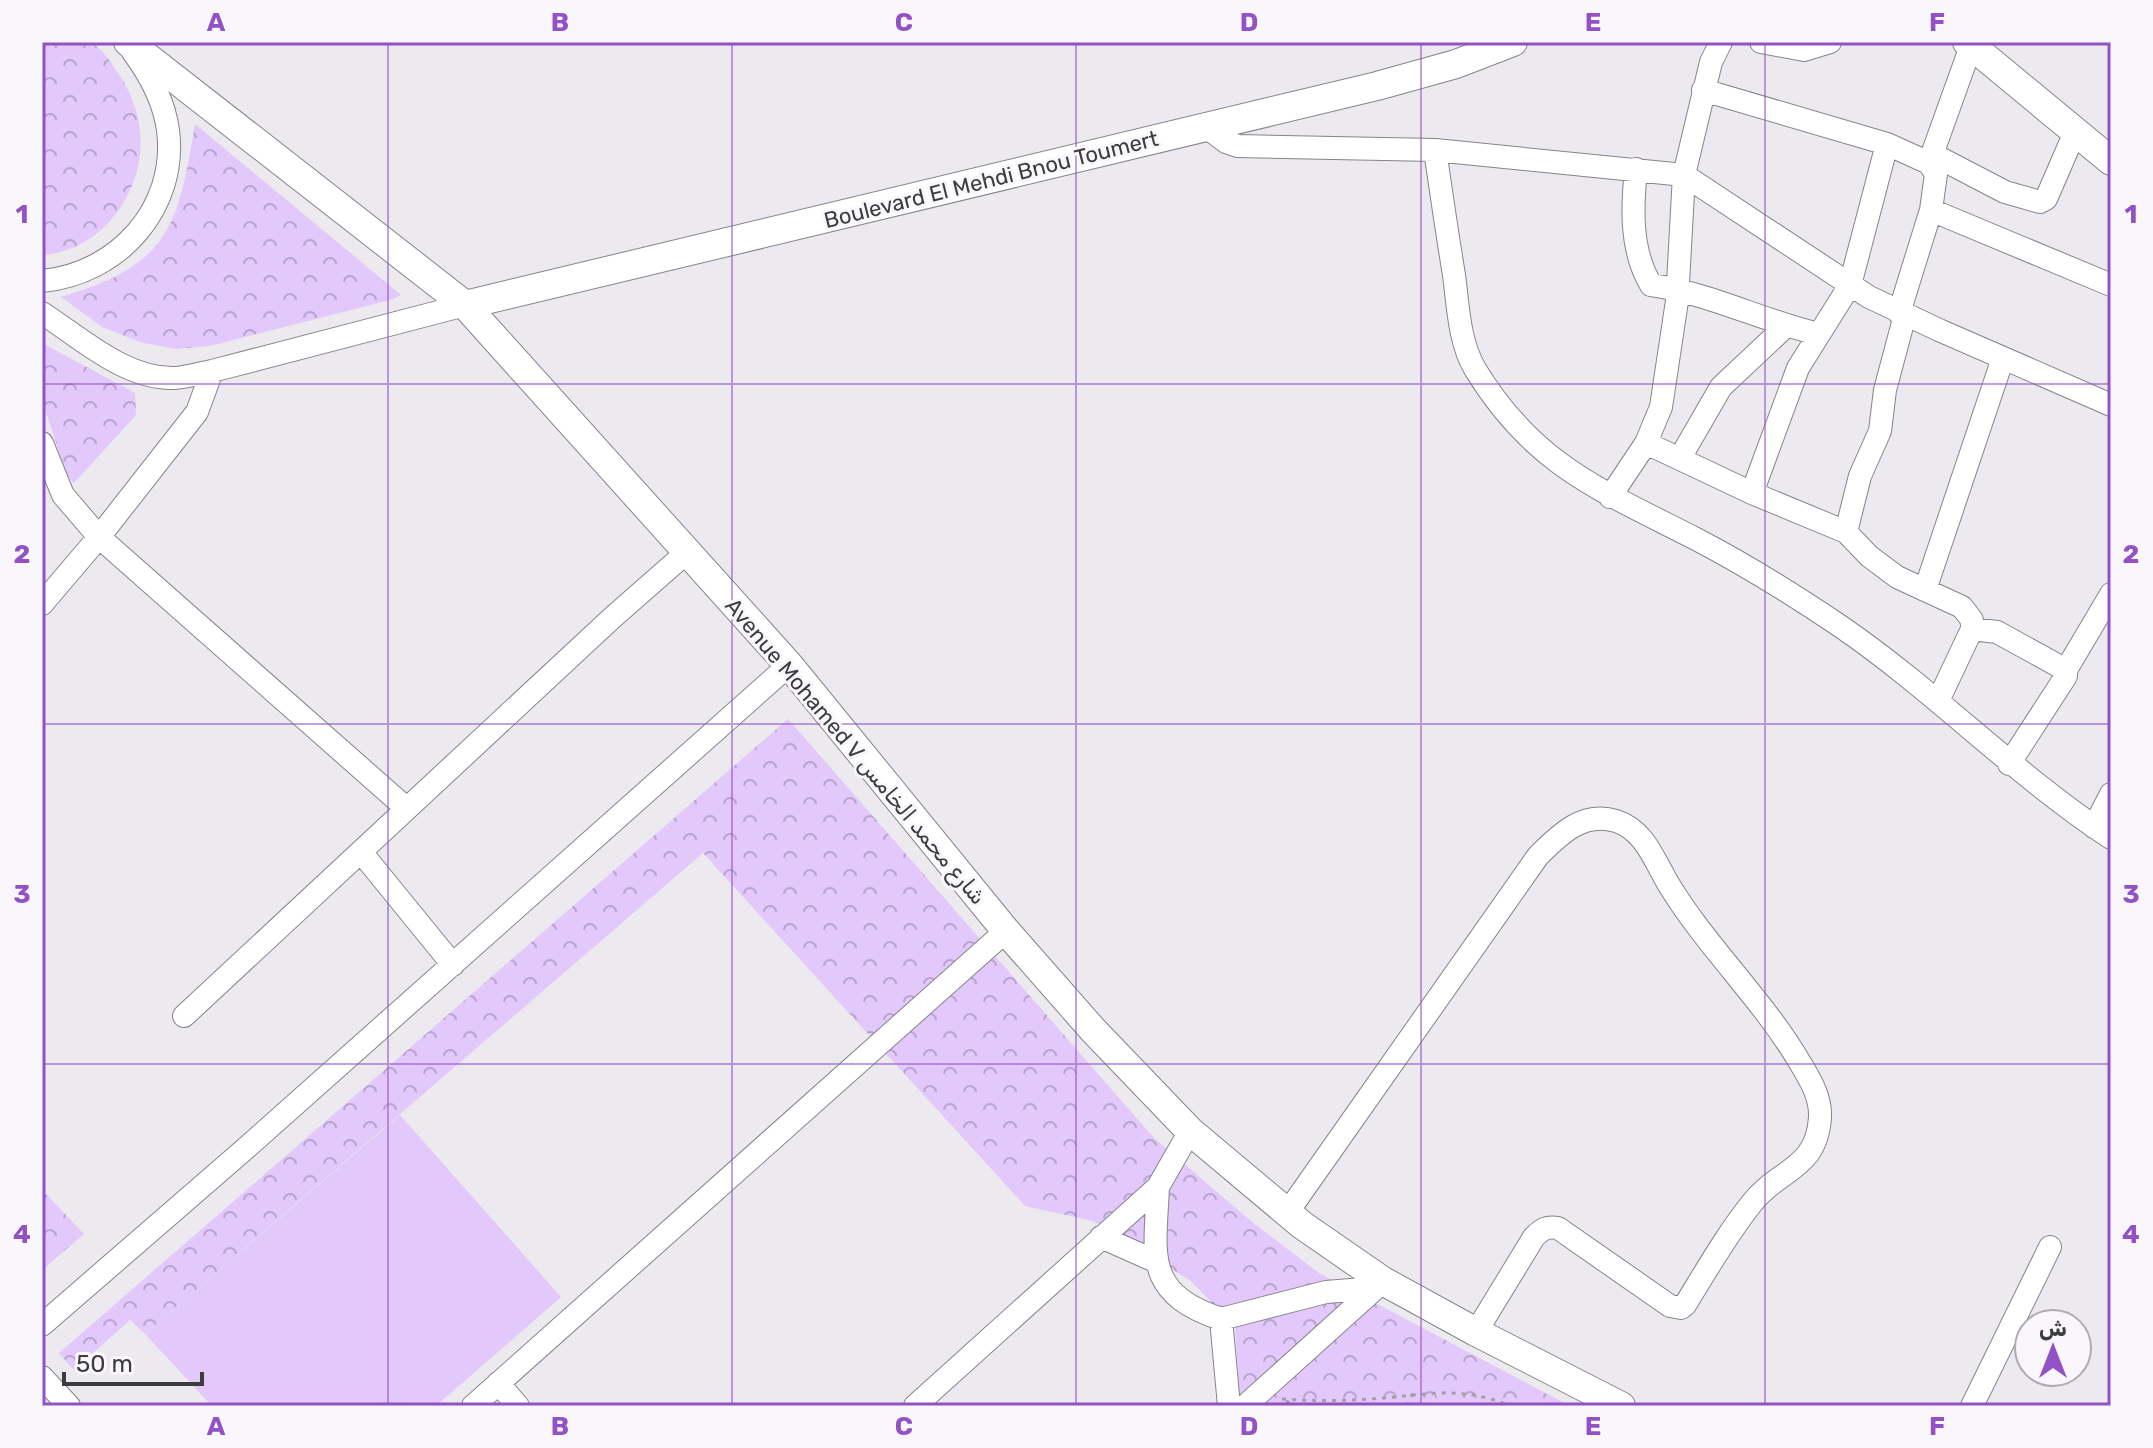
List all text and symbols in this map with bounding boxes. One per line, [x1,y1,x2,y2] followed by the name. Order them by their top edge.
[207,7,226,38] text: A
[551,7,569,38] text: B
[895,7,913,38] text: C
[1240,7,1258,38] text: D
[1585,7,1601,38] text: E
[1929,7,1945,38] text: F
[821,125,1161,234] street label: Boulevard El Mehdi Bnou Toumert
[16,199,28,230] text: 1
[2125,199,2137,230] text: 1
[14,539,30,570] text: 2
[2123,539,2139,570] text: 2
[718,593,992,911] street label: Avenue Mohamed V شارع محمد الخامس
[13,879,31,910] text: 3
[2122,879,2140,910] text: 3
[13,1219,31,1250] text: 4
[2122,1219,2140,1250] text: 4
[2013,1308,2093,1388] north arrow
[2039,1315,2067,1342] text: ش
[64,1336,202,1386] scale bar
[76,1350,133,1378] text: 50 m
[207,1411,226,1442] text: A
[551,1411,569,1442] text: B
[895,1411,913,1442] text: C
[1240,1411,1258,1442] text: D
[1585,1411,1601,1442] text: E
[1929,1411,1945,1442] text: F

